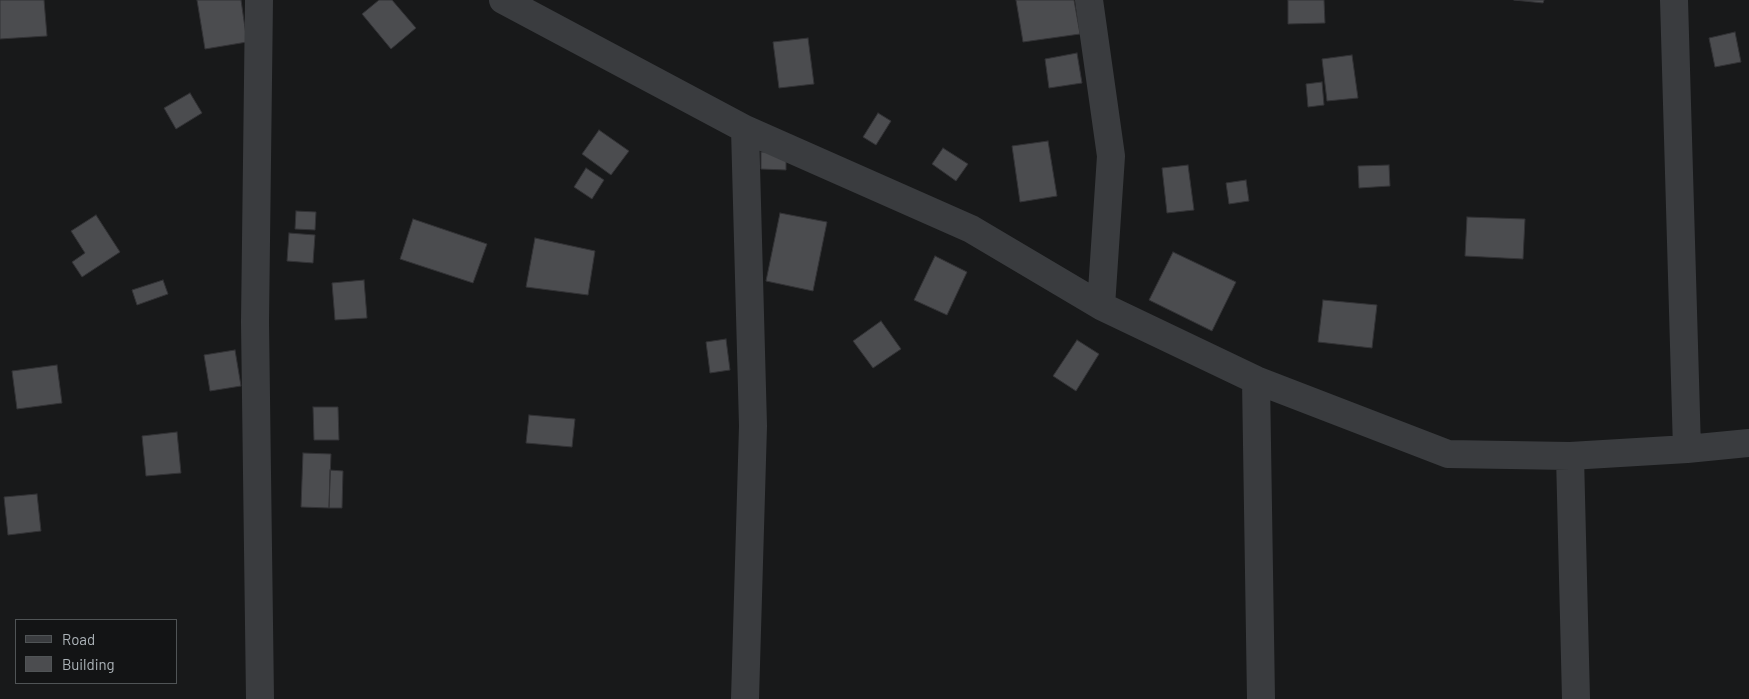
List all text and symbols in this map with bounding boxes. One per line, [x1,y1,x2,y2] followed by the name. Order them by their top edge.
[15,619,178,684] legend
[62,630,95,648] text: Road
[62,655,115,673] text: Building

